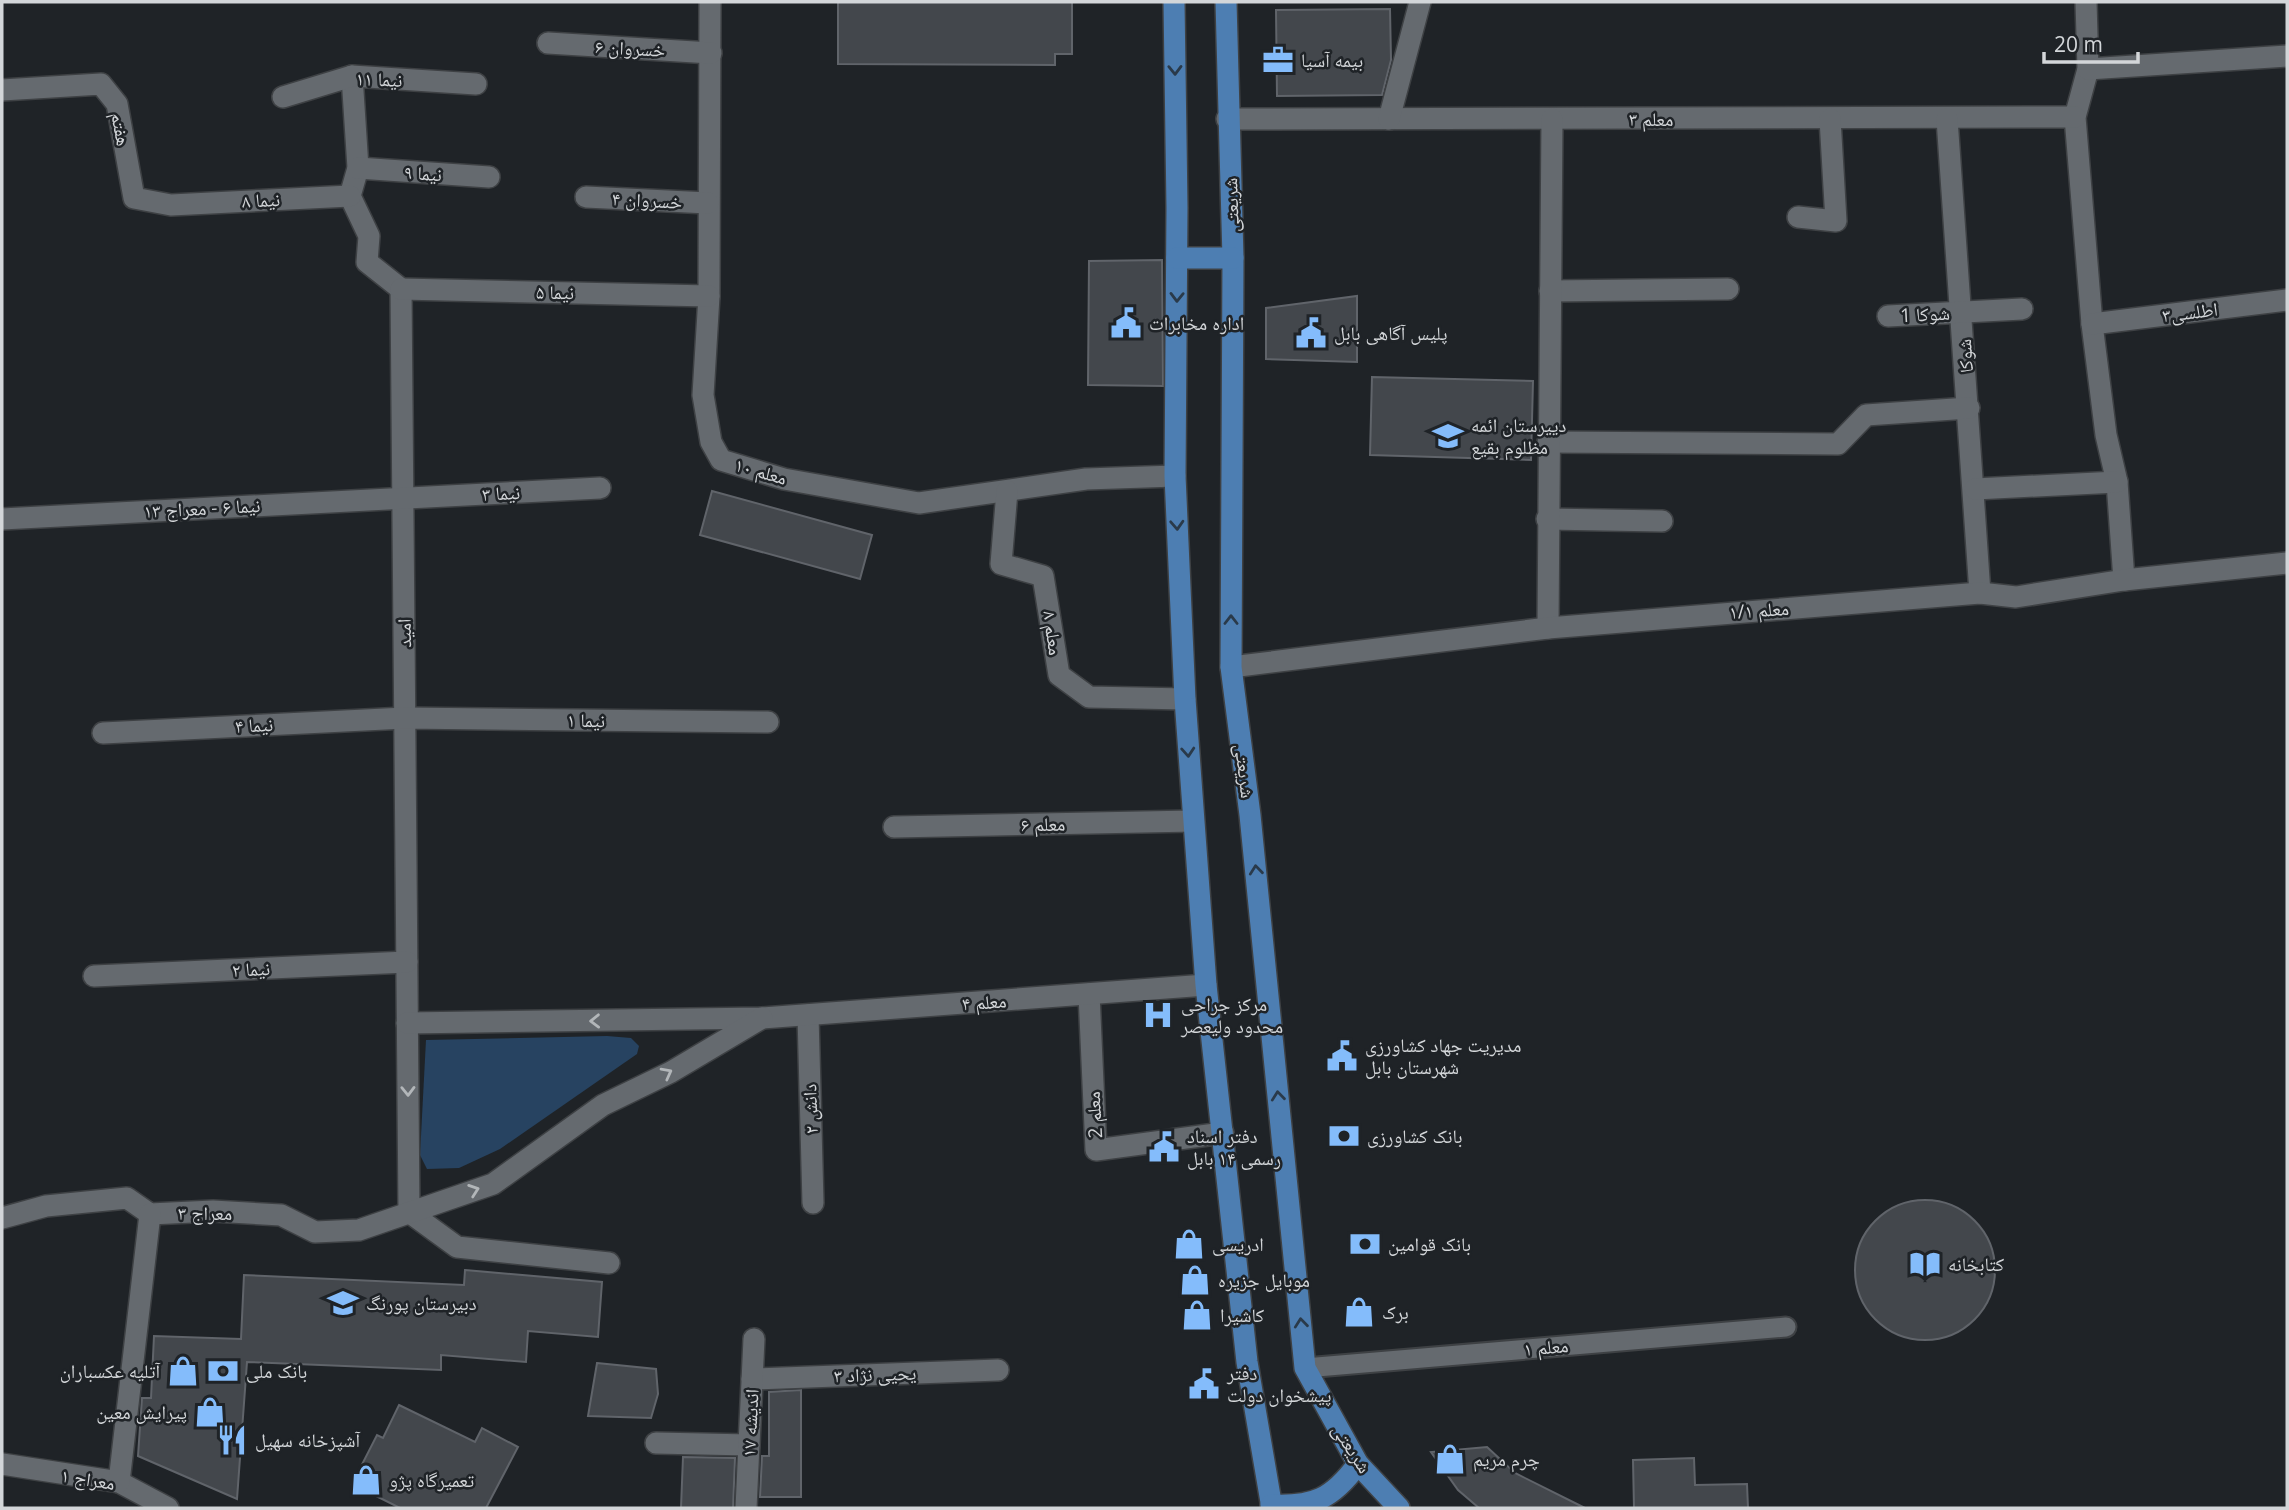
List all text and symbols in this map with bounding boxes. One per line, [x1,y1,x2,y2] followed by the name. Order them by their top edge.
[2044,21,2138,65] scale bar
[2054,30,2103,58] text: 20 m
[594,33,666,63] street label: خسروان ۶
[1261,43,1295,77] office icon: بیمه آسیا
[1301,47,1363,73] place label: بیمه آسیا
[355,65,403,93] street label: نیما ۱۱
[1167,65,1183,76] one-way arrow
[1629,106,1673,132] street label: معلم ۳
[105,110,137,148] street label: هفتم
[403,159,443,187] street label: نیما ۹
[1217,177,1245,233] street label: شریعتی
[611,185,683,215] street label: خسروان ۴
[241,186,281,214] street label: نیما ۸
[536,279,574,305] street label: نیما ۵
[1169,292,1184,303] one-way arrow
[2161,296,2219,328] street label: اطلسی۳
[1899,300,1951,328] street label: شوکا 1
[1109,306,1143,340] public building icon: اداره مخابرات
[1149,310,1244,336] place label: اداره مخابرات
[1294,316,1328,350] public building icon: پلیس آگاهی بابل
[1334,320,1448,346] place label: پلیس آگاهی بابل
[1951,338,1979,374] street label: شوکا
[1471,412,1566,461] place label: دییرستان ائمه مظلوم بقیع
[1431,419,1465,453] school or university icon: دییرستان ائمه مظلوم بقیع
[732,451,790,491] street label: معلم ۱۰
[481,479,521,507] street label: نیما ۳
[143,492,261,524] street label: نیما ۶ - معراج ۱۳
[1169,520,1184,531] one-way arrow
[1728,595,1790,625] street label: معلم ۱/۱
[1037,609,1069,657] street label: معلم ۸
[1223,614,1239,624] one-way arrow
[391,618,417,648] street label: امید
[567,707,605,733] street label: نیما ۱
[234,711,274,739] street label: نیما ۴
[1229,742,1261,800] street label: شریعتی
[1180,747,1195,758] one-way arrow
[1020,811,1066,837] street label: معلم ۶
[1249,864,1264,875] one-way arrow
[231,955,271,983] street label: نیما ۲
[961,987,1007,1017] street label: معلم ۴
[1180,991,1283,1039] place label: مرکز جراحی محدود ولیعصر
[1141,998,1175,1032] hospital icon: مرکز جراحی محدود ولیعصر
[590,1013,601,1028] one-way arrow
[1365,1032,1521,1080] place label: مدیریت جهاد کشاورزی شهرستان بابل
[1325,1039,1359,1073] public building icon: مدیریت جهاد کشاورزی شهرستان بابل
[660,1068,672,1082] one-way arrow
[796,1083,824,1135] street label: دانش ۲
[400,1087,416,1097] one-way arrow
[1080,1091,1108,1139] street label: معلم 2
[1271,1091,1286,1102] one-way arrow
[1327,1119,1361,1153] bank icon: بانک کشاورزی
[1187,1123,1281,1171] place label: دفتر اسناد رسمی ۱۴ بابل
[1367,1123,1463,1149] place label: بانک کشاورزی
[1147,1130,1181,1164] public building icon: دفتر اسناد رسمی ۱۴ بابل
[467,1184,479,1199] one-way arrow
[178,1200,232,1226] street label: معراج ۳
[1172,1227,1206,1261] shop icon: ادریسی
[1348,1227,1382,1261] bank icon: بانک قوامین
[1212,1231,1264,1257] place label: ادریسی
[1388,1231,1471,1257] place label: بانک قوامین
[1908,1247,1942,1281] library icon: کتابخانه
[1948,1251,2004,1277] place label: کتابخانه
[1178,1263,1212,1297] shop icon: موبایل جزیره
[1218,1267,1310,1293] place label: موبایل جزیره
[326,1286,360,1320] school or university icon: دبیرستان پورنگ
[366,1290,477,1316] place label: دبیرستان پورنگ
[1342,1295,1376,1329] shop icon: برک
[1180,1298,1214,1332] shop icon: کاشیرا
[1382,1299,1409,1325] place label: برک
[1220,1302,1264,1328] place label: کاشیرا
[1293,1317,1308,1329] one-way arrow
[1523,1332,1569,1362] street label: معلم ۱
[166,1354,200,1388] shop icon: آتلیه عکسباران
[206,1354,240,1388] bank icon: بانک ملی
[60,1358,161,1384] place label: آتلیه عکسباران
[246,1358,307,1384] place label: بانک ملی
[833,1360,917,1388] street label: یحیی نژاد ۳
[1226,1360,1331,1408] place label: دفتر پیشخوان دولت
[1187,1367,1221,1401] public building icon: دفتر پیشخوان دولت
[735,1388,765,1458] street label: اندیشه ۱۷
[193,1395,227,1429] shop icon: پیرایش معین
[96,1399,187,1425] place label: پیرایش معین
[1326,1418,1378,1478] street label: شریعتی
[215,1423,249,1457] restaurant icon: آشپزخانه سهیل
[255,1427,361,1453] place label: آشپزخانه سهیل
[1433,1442,1467,1476] shop icon: چرم مریم
[1473,1446,1540,1473] place label: چرم مریم
[59,1462,117,1496] street label: معراج ۱
[349,1463,383,1497] shop icon: تعمیرگاه پژو
[389,1467,475,1493] place label: تعمیرگاه پژو

